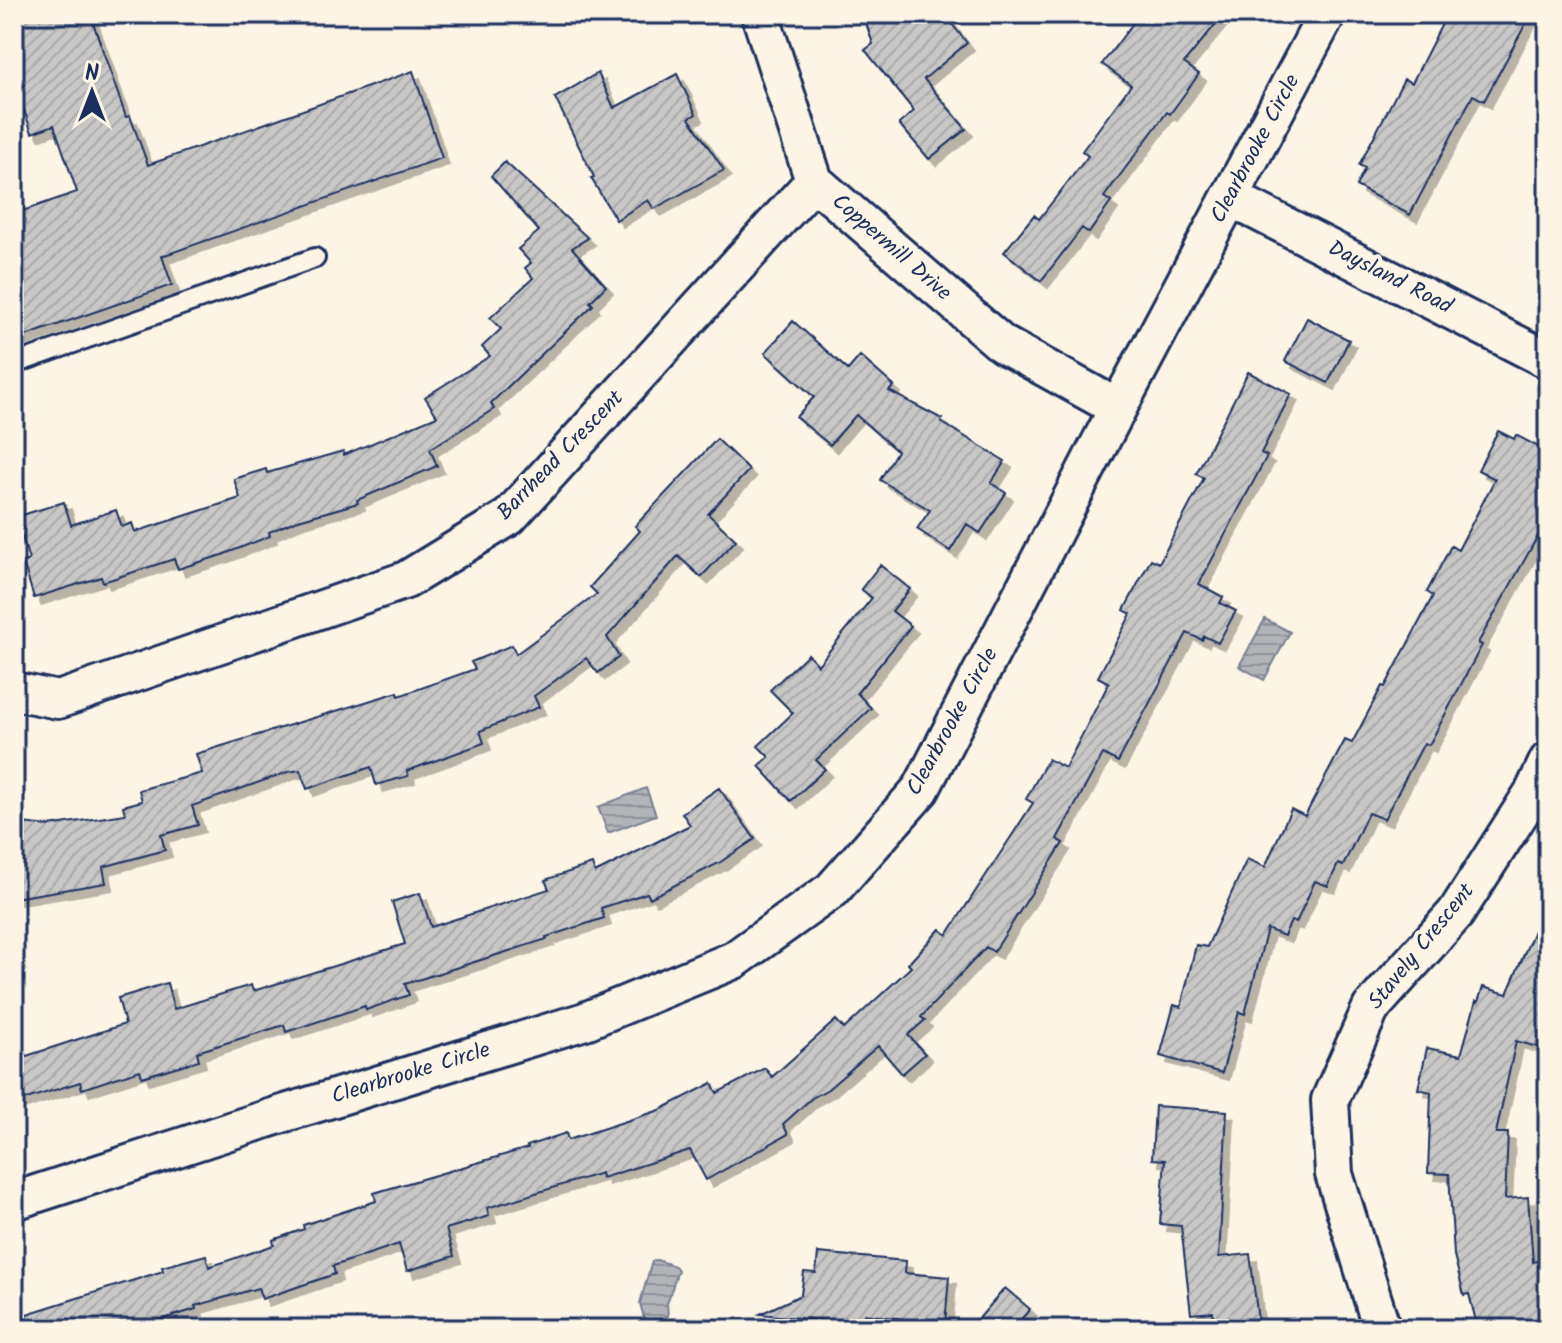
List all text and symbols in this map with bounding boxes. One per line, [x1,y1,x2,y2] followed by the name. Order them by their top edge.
[52,52,132,132] north arrow
[85,57,99,92] text: N
[1202,68,1310,230] street label: Clearbrooke Circle
[823,186,959,310] street label: Coppermill Drive
[1322,232,1459,325] street label: Daysland Road
[489,382,633,529] street label: Barrhead Crescent
[898,641,1008,802] street label: Clearbrooke Circle
[1360,876,1484,1018] street label: Stavely Crescent
[327,1033,495,1115] street label: Clearbrooke Circle

